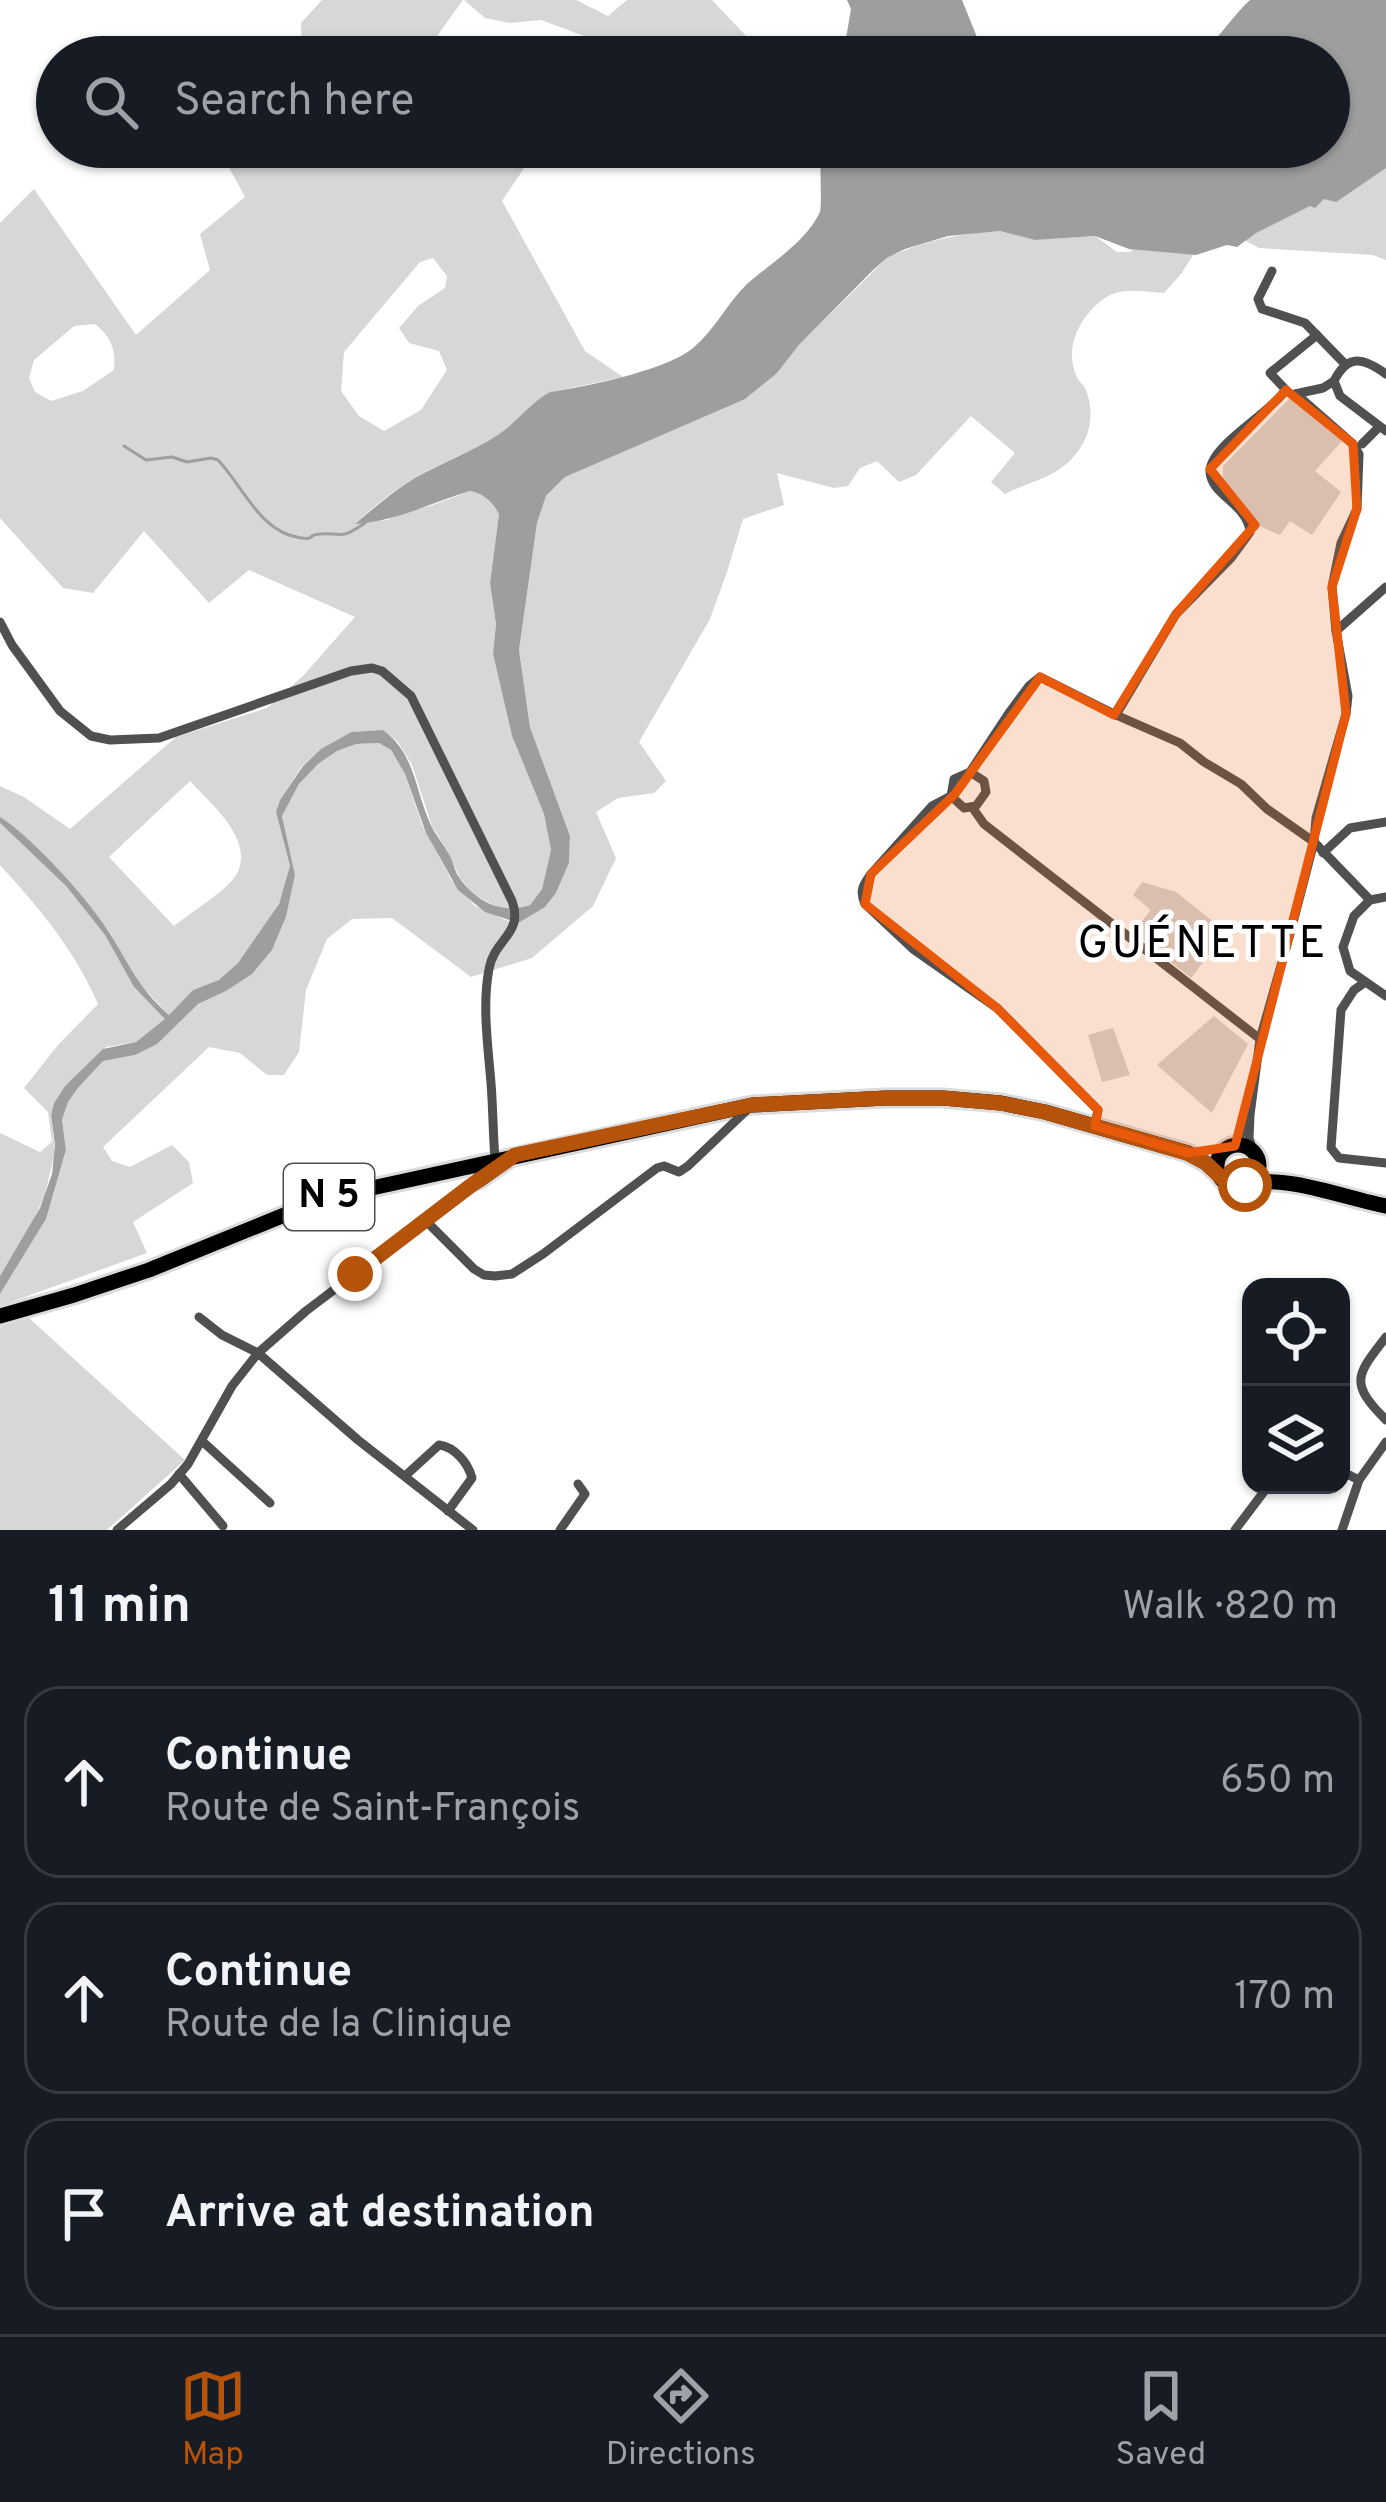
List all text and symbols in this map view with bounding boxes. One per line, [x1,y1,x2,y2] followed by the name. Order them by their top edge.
[36,36,1350,168] search box
[78,69,144,135] icon: search
[174,74,414,131] text: Search here
[1078,914,1328,974] district label: GUÉNETTE
[1218,1158,1272,1212] route start
[284,1164,374,1230] road number: N 5
[328,1247,382,1301] route end
[1242,1278,1350,1494] map controls
[1242,1278,1350,1386] button: locate
[1242,1386,1350,1494] button: layers
[48,1576,191,1641] text: 11 min
[1122,1584,1338,1633] text: Walk · 820 m
[165,1729,352,1786] text: Continue
[51,1749,117,1815] icon: ahead
[1220,1758,1335,1807] text: 650 m
[165,1786,580,1835] text: Route de Saint-François
[165,1945,352,2002] text: Continue
[51,1965,117,2031] icon: ahead
[1234,1974,1335,2023] text: 170 m
[165,2002,512,2051] text: Route de la Clinique
[51,2181,117,2247] icon: arrive
[165,2186,595,2243] text: Arrive at destination
[180,2363,246,2477] tab: Map
[606,2363,756,2477] tab: Directions
[1115,2363,1206,2477] tab: Saved

